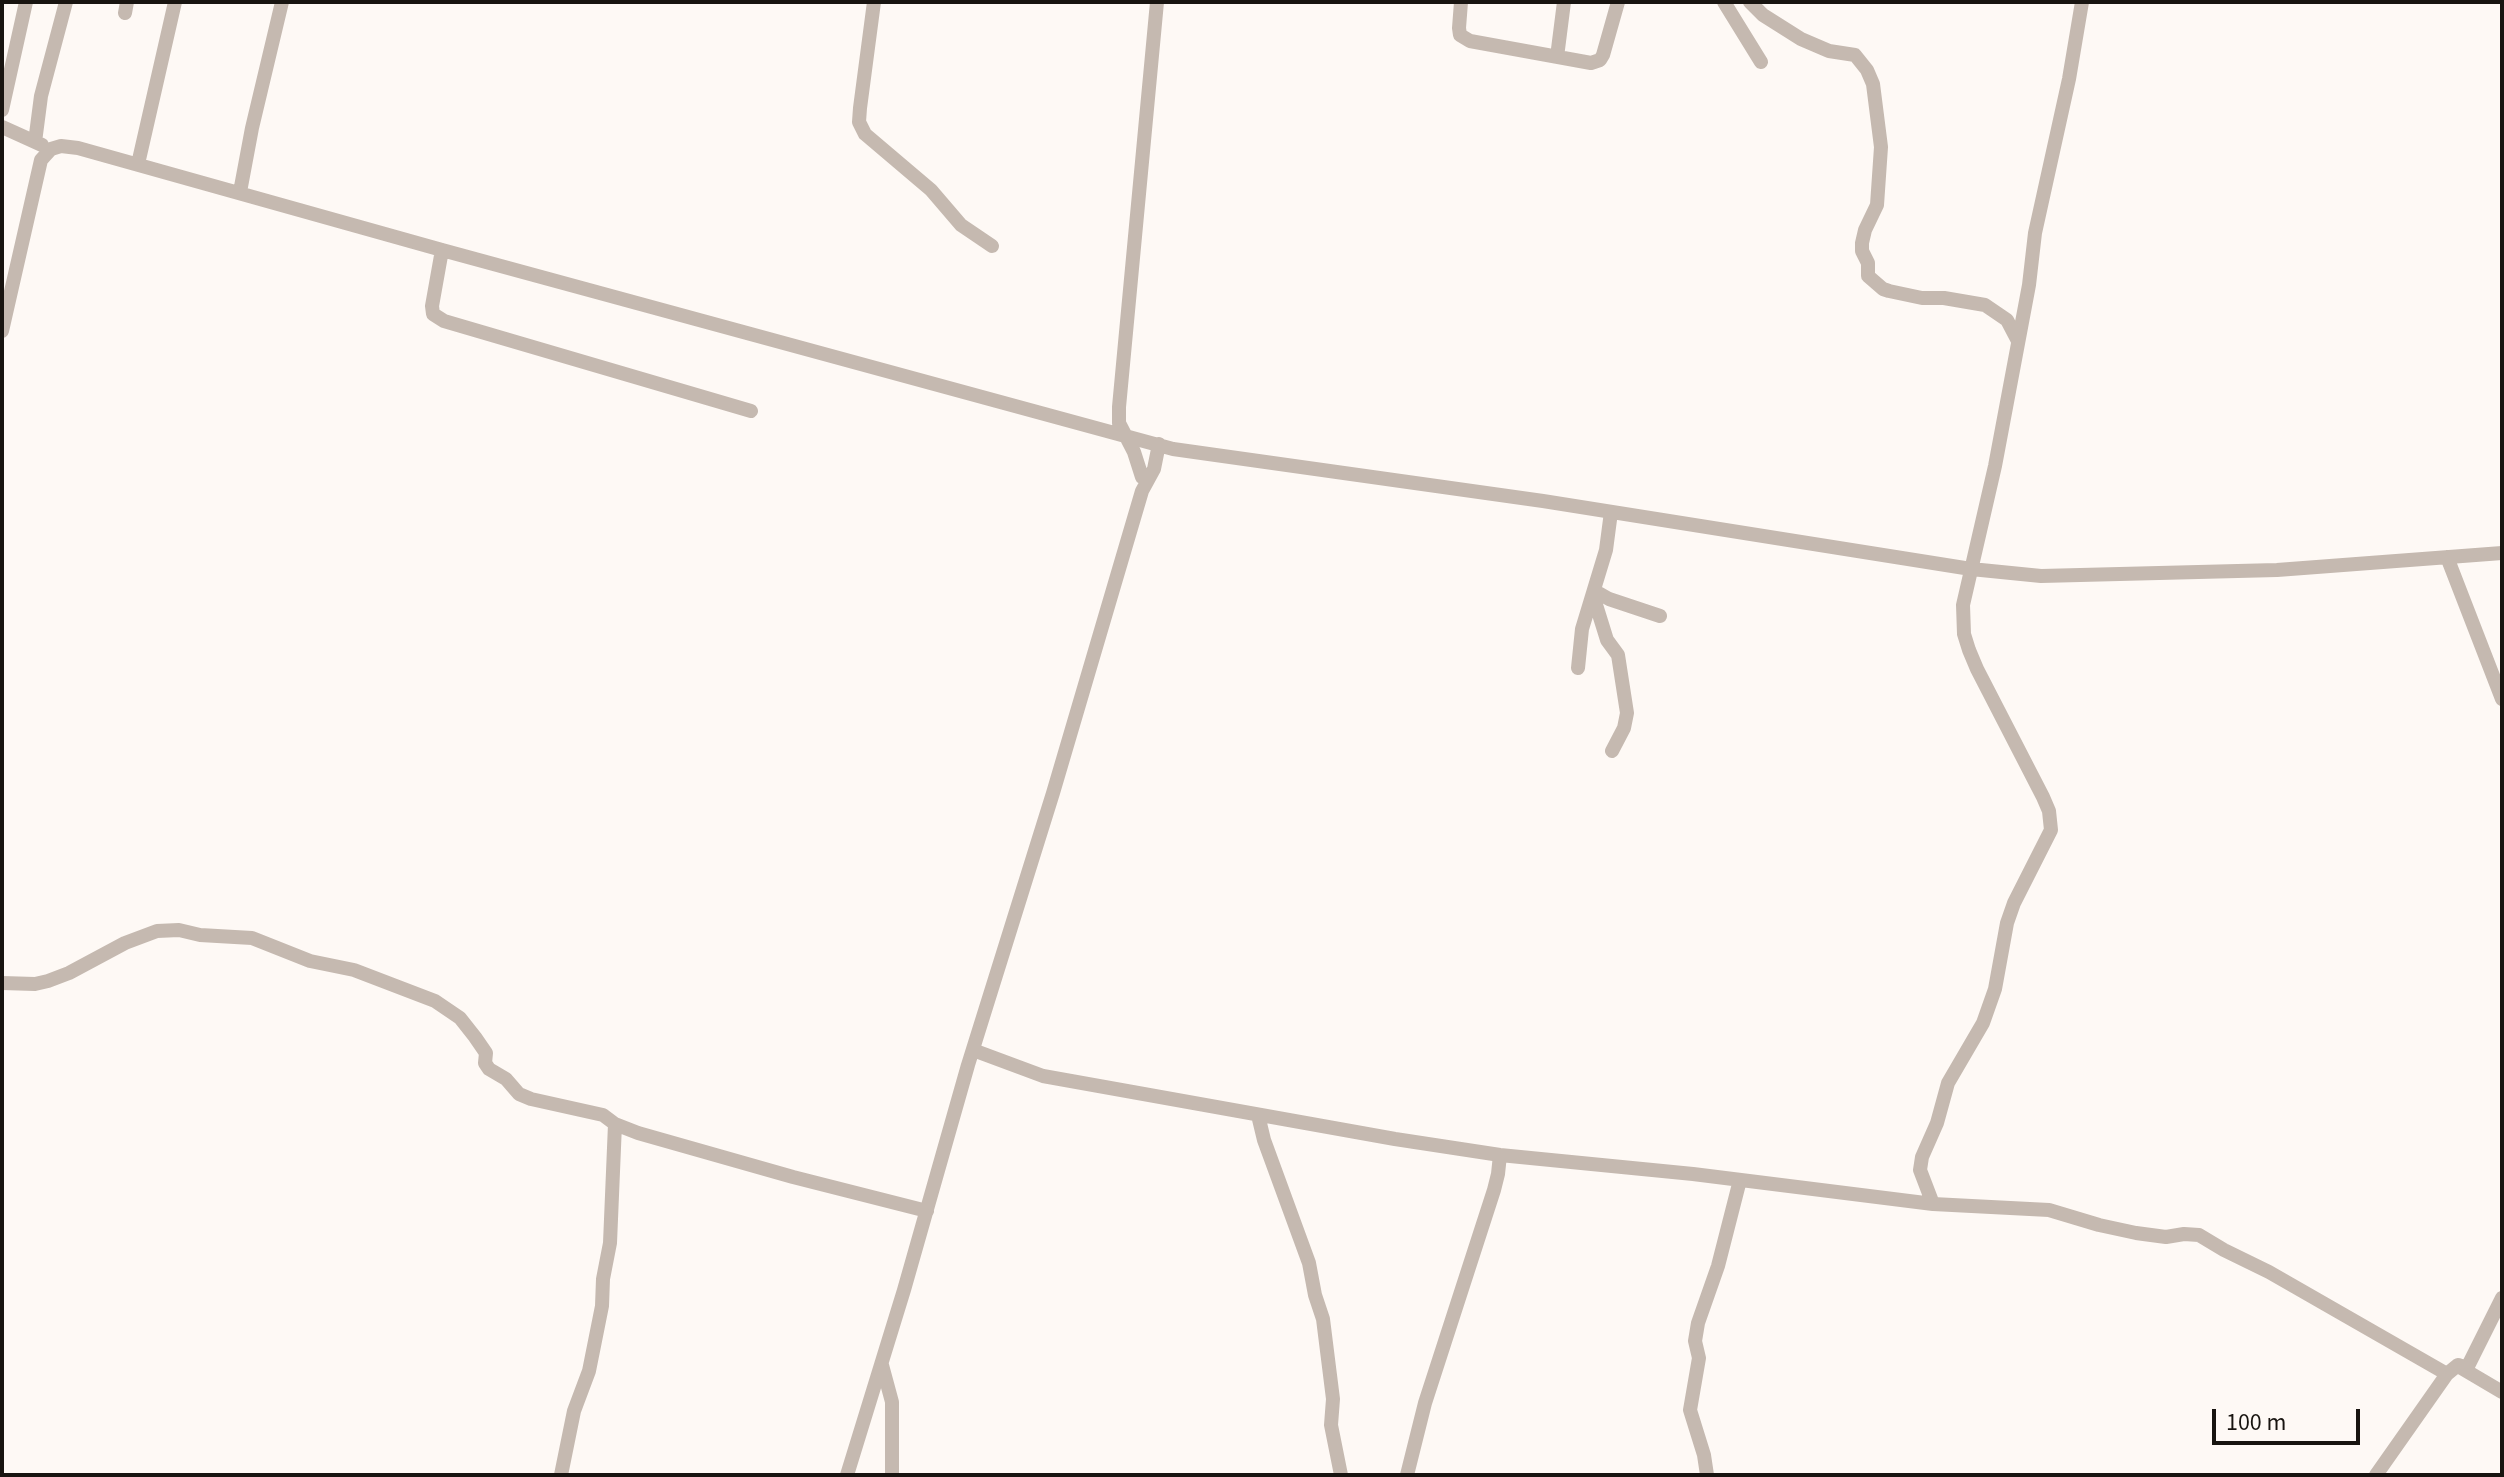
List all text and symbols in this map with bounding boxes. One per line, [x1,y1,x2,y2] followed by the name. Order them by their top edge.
[2216,1393,2364,1443] scale bar
[2226,1405,2286,1440] text: 100 m

